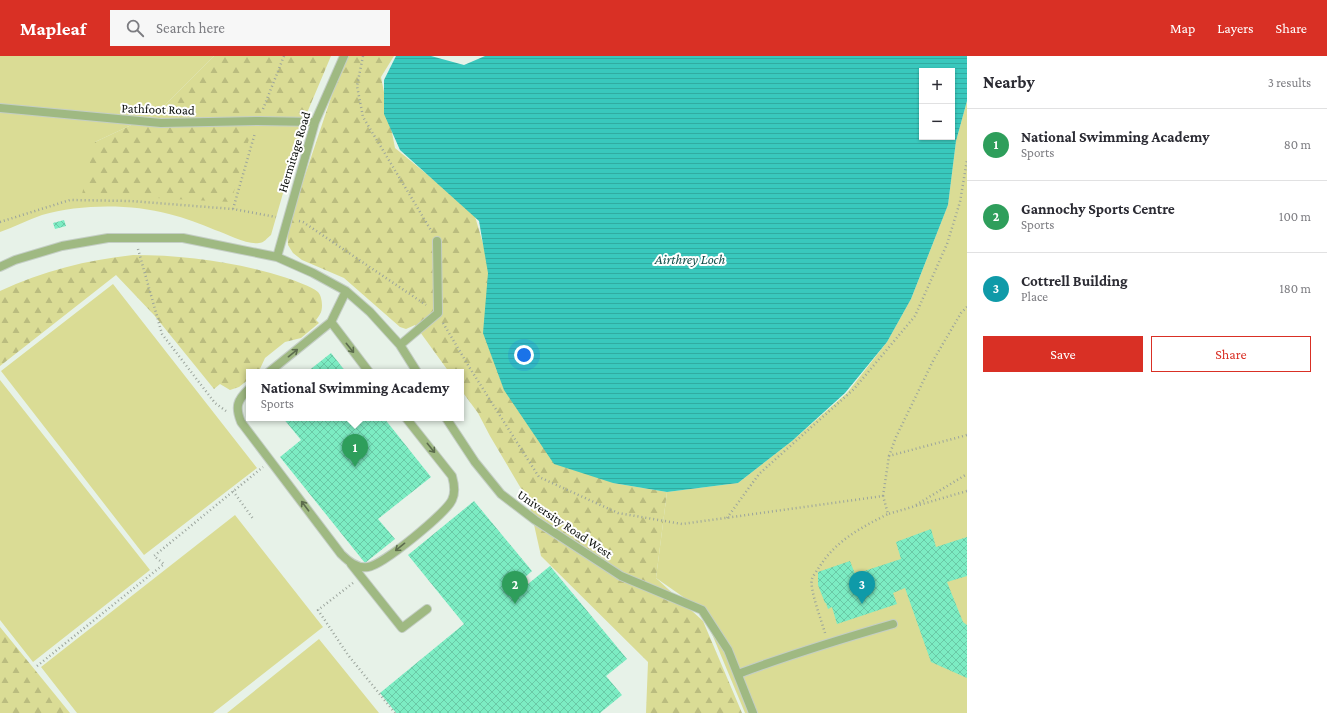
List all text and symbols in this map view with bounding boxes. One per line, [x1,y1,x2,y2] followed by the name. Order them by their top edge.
[110,10,390,46] search box
[124,17,146,39] icon: search
[20,18,86,39] text: Mapleaf
[156,20,225,36] text: Search here
[1170,20,1195,36] text: Map
[1217,20,1254,36] text: Layers
[1276,20,1307,36] text: Share
[919,68,955,140] map controls
[919,68,955,104] button: +
[983,73,1035,92] text: Nearby
[1268,75,1311,90] text: 3 results
[121,100,195,118] street label: Pathfoot Road
[919,104,955,140] button: −
[275,110,313,194] street label: Hermitage Road
[1021,129,1210,145] text: National Swimming Academy
[994,137,998,152] text: 1
[1284,137,1311,152] text: 80 m
[1021,145,1054,160] text: Sports
[1021,201,1175,217] text: Gannochy Sports Centre
[993,209,999,224] text: 2
[1279,209,1311,224] text: 100 m
[1021,217,1054,232] text: Sports
[654,251,725,267] water label: Airthrey Loch
[1021,273,1128,289] text: Cottrell Building
[993,281,999,296] text: 3
[1279,281,1311,296] text: 180 m
[1021,289,1048,304] text: Place
[983,336,1143,372] button: Save
[1151,336,1311,372] button: Share
[345,342,354,353] one-way arrow
[514,345,534,365] your location
[288,348,298,357] one-way arrow
[246,369,464,421] popup
[261,380,449,396] text: National Swimming Academy
[261,396,294,411] text: Sports
[342,434,368,467] pin: 1
[426,443,435,454] one-way arrow
[515,487,616,562] street label: University Road West
[301,500,309,511] one-way arrow
[395,542,406,551] one-way arrow
[502,571,528,604] pin: 2
[849,571,875,604] pin: 3

